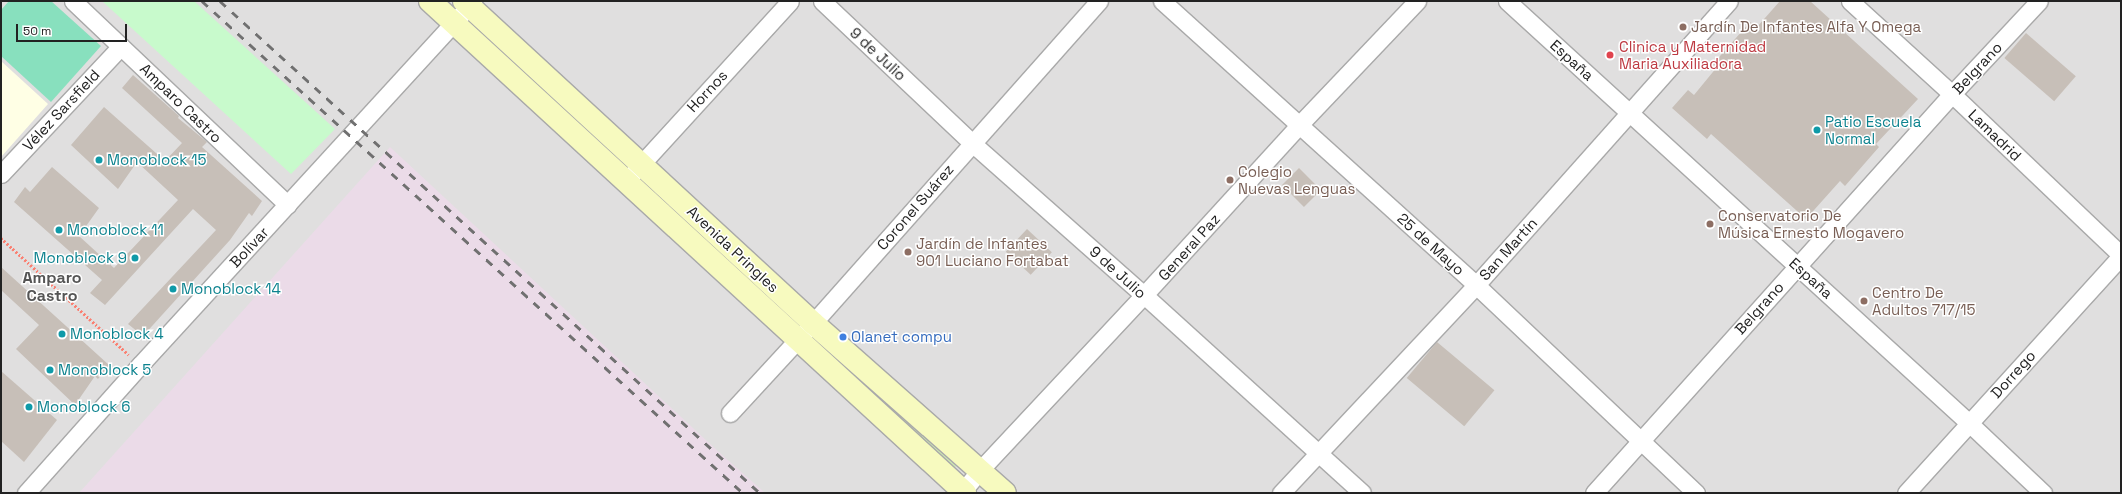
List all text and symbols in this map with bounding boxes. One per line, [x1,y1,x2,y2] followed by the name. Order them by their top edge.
[18,16,129,42] scale bar
[1691,18,1922,36] place label: Jardín De Infantes Alfa Y Omega
[1678,22,1688,32] marker: Jardín De Infantes Alfa Y Omega
[23,23,51,39] text: 50 m
[846,24,910,84] street label: 9 de Julio
[1546,36,1598,84] street label: España
[1619,37,1766,72] place label: Clinica y Maternidad Maria Auxiliadora
[1948,38,2006,98] street label: Belgrano
[1604,49,1616,61] marker: Clinica y Maternidad Maria Auxiliadora
[136,59,226,147] street label: Amparo Castro
[19,66,103,154] street label: Vélez Sarsfield
[683,66,731,116] street label: Hornos
[1965,105,2025,165] street label: Lamadrid
[1825,112,1921,147] place label: Patio Escuela Normal
[1812,125,1822,135] marker: Patio Escuela Normal
[107,151,206,169] place label: Monoblock 15
[94,155,104,165] marker: Monoblock 15
[873,160,957,254] street label: Coronel Suárez
[1238,162,1355,197] place label: Colegio Nuevas Lenguas
[1225,175,1235,185] marker: Colegio Nuevas Lenguas
[684,202,782,296] street label: Avenida Pringles
[1718,206,1904,241] place label: Conservatorio De Música Ernesto Mogavero
[1394,209,1468,279] street label: 25 de Mayo
[1154,210,1224,284] street label: General Paz
[1475,214,1541,284] street label: San Martín
[1705,219,1715,229] marker: Conservatorio De Música Ernesto Mogavero
[67,221,164,239] place label: Monoblock 11
[226,223,272,271] street label: Bolívar
[54,225,64,235] marker: Monoblock 11
[916,234,1069,269] place label: Jardín de Infantes 901 Luciano Fortabat
[1086,242,1150,302] street label: 9 de Julio
[903,247,913,257] marker: Jardín de Infantes 901 Luciano Fortabat
[34,249,127,267] place label: Monoblock 9
[130,253,140,263] marker: Monoblock 9
[1785,254,1837,302] street label: España
[22,268,82,306] district label: Amparo Castro
[1731,278,1787,338] street label: Belgrano
[181,280,281,298] place label: Monoblock 14
[1872,283,1975,318] place label: Centro De Adultos 717/15
[168,284,178,294] marker: Monoblock 14
[1859,296,1869,306] marker: Centro De Adultos 717/15
[70,325,164,343] place label: Monoblock 4
[851,328,952,346] place label: Olanet compu
[57,329,67,339] marker: Monoblock 4
[838,332,848,342] marker: Olanet compu
[1987,346,2039,402] street label: Dorrego
[58,361,151,379] place label: Monoblock 5
[45,365,55,375] marker: Monoblock 5
[37,398,130,416] place label: Monoblock 6
[24,402,34,412] marker: Monoblock 6

